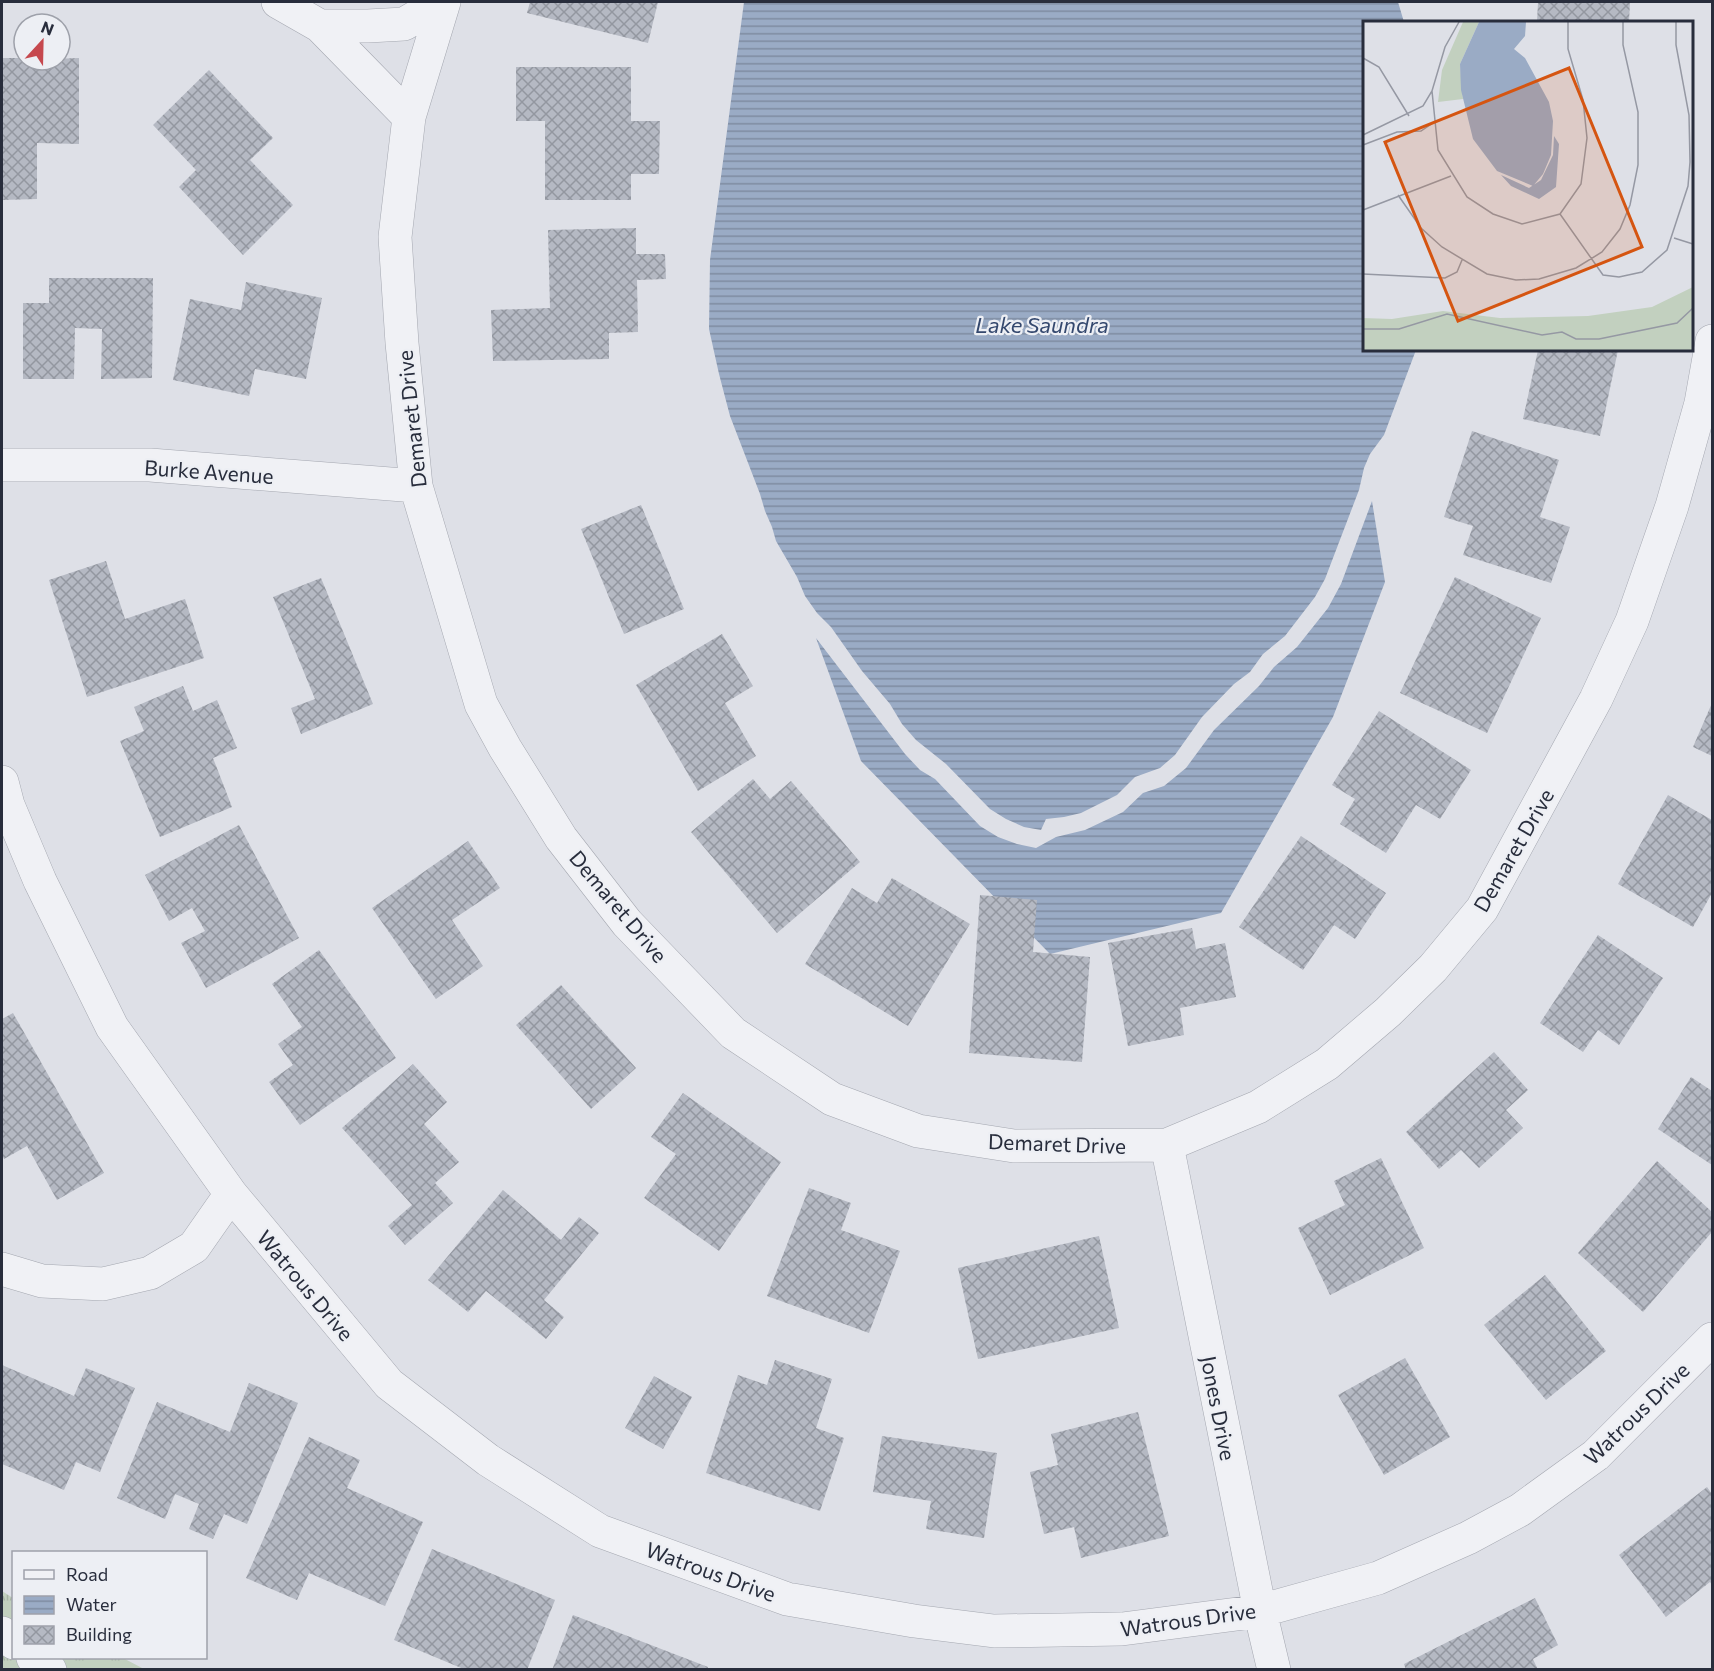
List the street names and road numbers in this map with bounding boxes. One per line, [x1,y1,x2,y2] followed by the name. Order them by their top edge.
[391,349,431,489] street label: Demaret Drive
[143,454,275,488] street label: Burke Avenue
[1468,784,1558,916] street label: Demaret Drive
[565,845,673,967] street label: Demaret Drive
[988,1128,1126,1158] street label: Demaret Drive
[253,1225,359,1345] street label: Watrous Drive
[1197,1354,1241,1462] street label: Jones Drive
[1578,1357,1694,1469] street label: Watrous Drive
[643,1536,779,1606] street label: Watrous Drive
[1119,1597,1257,1641] street label: Watrous Drive

